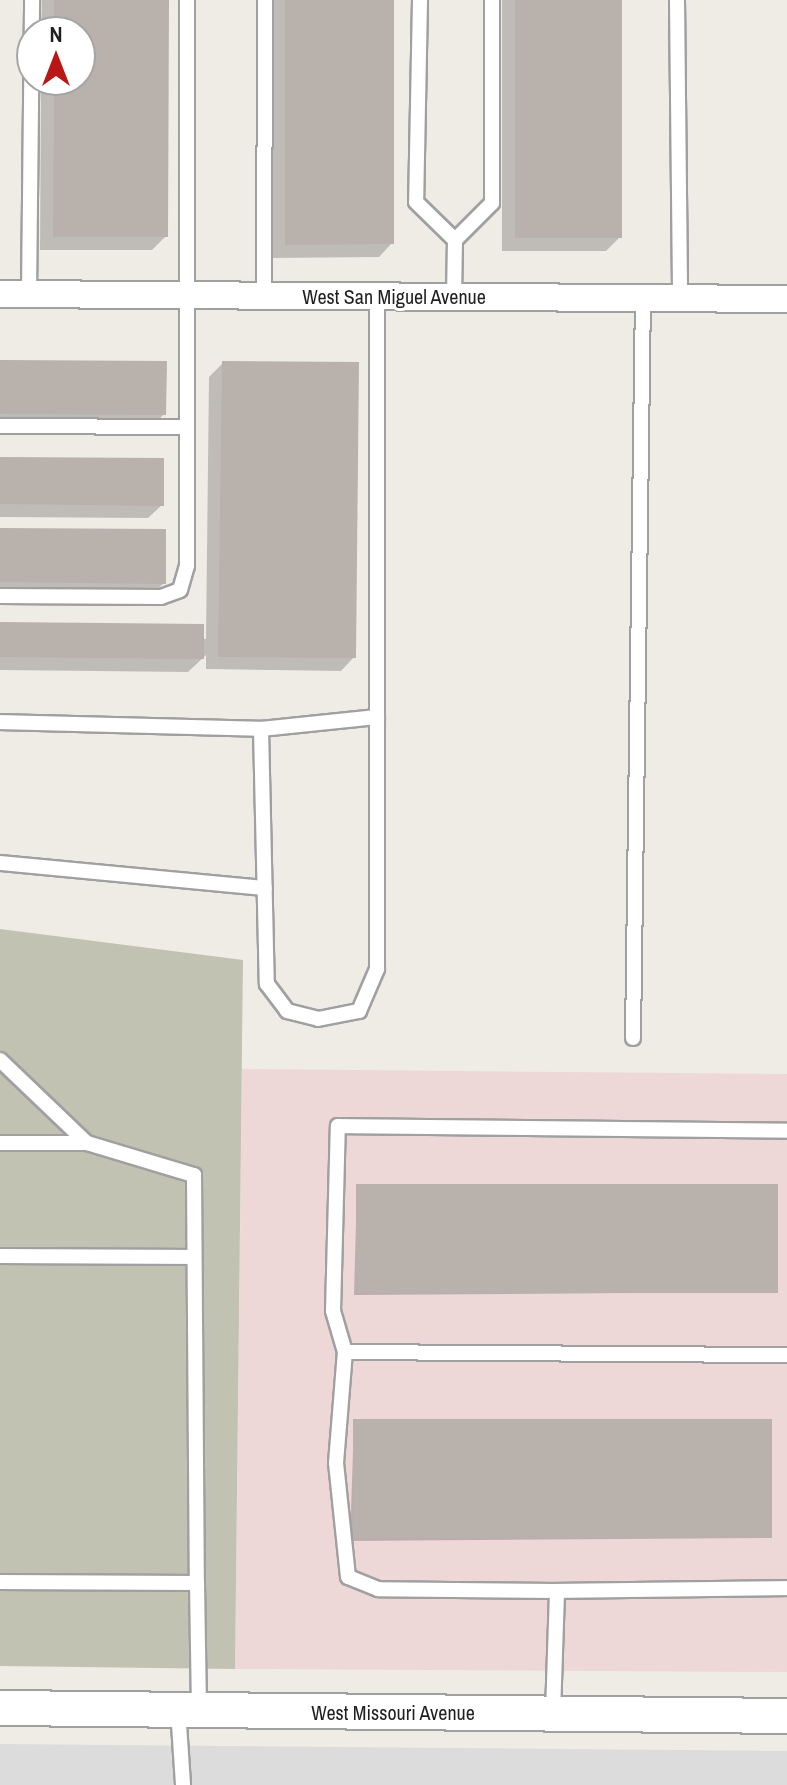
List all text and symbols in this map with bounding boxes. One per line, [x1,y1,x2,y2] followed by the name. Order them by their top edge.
[16,16,96,96] north arrow
[49,19,63,49] text: N
[302,284,486,308] street label: West San Miguel Avenue
[311,1700,475,1724] street label: West Missouri Avenue

